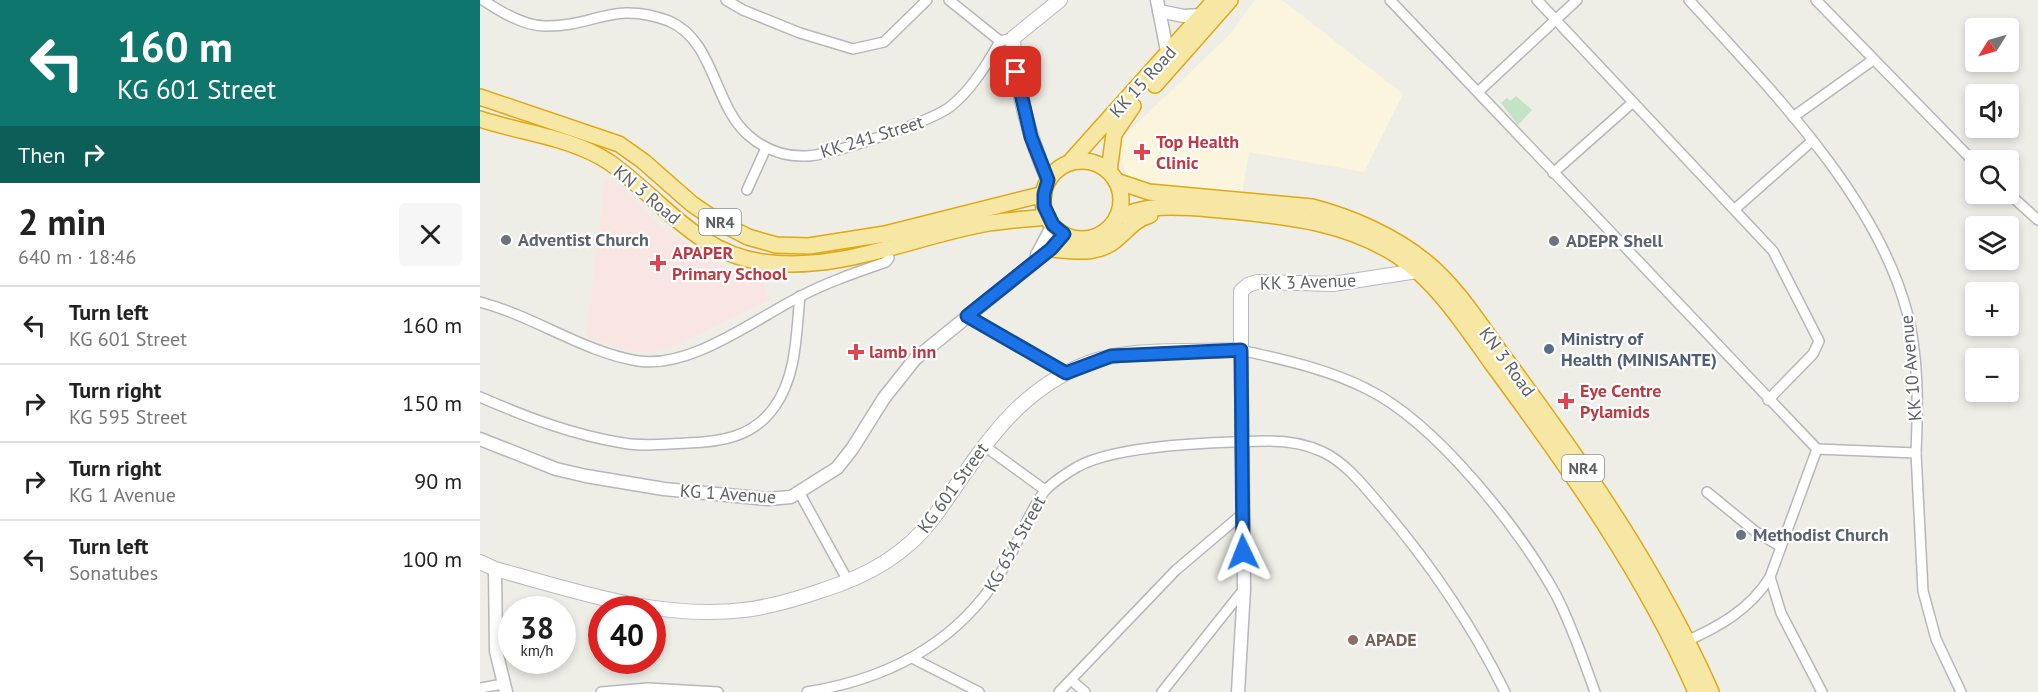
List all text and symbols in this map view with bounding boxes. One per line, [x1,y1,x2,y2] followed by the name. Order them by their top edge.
[1965,18,2019,72] north arrow
[1965,18,2019,402] map controls
[117,19,233,74] text: 160 m
[18,24,96,102] icon: left
[1104,41,1181,122] street label: KK 15 Road
[990,46,1041,97] pin
[999,55,1032,88] icon: arrive
[117,72,276,106] text: KG 601 Street
[1965,84,2019,138] button: sound
[818,110,926,163] street label: KK 241 Street
[1156,130,1239,174] place label: Top Health Clinic
[77,138,110,171] icon: right
[18,141,65,169] text: Then
[1133,143,1151,161] marker: Top Health Clinic
[1965,150,2019,204] button: search
[609,160,686,229] street label: KN 3 Road
[18,198,106,245] text: 2 min
[399,203,462,266] button: close
[699,209,741,235] road number: NR4
[1965,216,2019,270] button: layers
[518,228,649,251] place label: Adventist Church
[1566,229,1663,252] place label: ADEPR Shell
[499,233,513,247] marker: Adventist Church
[1547,234,1561,248] marker: ADEPR Shell
[672,241,788,285] place label: APAPER Primary School
[18,244,136,270] text: 640 m · 18:46
[649,254,667,272] marker: APAPER Primary School
[1259,268,1357,295] street label: KK 3 Avenue
[1965,282,2019,336] button: +
[69,298,149,326] text: Turn left
[18,309,51,342] icon: left
[402,311,462,339] text: 160 m
[1894,314,1927,422] street label: KK 10 Avenue
[1474,322,1540,401] street label: KN 3 Road
[69,326,187,352] text: KG 601 Street
[1561,327,1717,371] place label: Ministry of Health (MINISANTE)
[869,340,936,363] place label: lamb inn
[1542,342,1556,356] marker: Ministry of Health (MINISANTE)
[847,343,865,361] marker: lamb inn
[1965,348,2019,402] button: −
[69,376,161,404] text: Turn right
[1580,379,1661,423] place label: Eye Centre Pylamids
[18,387,51,420] icon: right
[402,389,462,417] text: 150 m
[1557,392,1575,410] marker: Eye Centre Pylamids
[69,404,187,430] text: KG 595 Street
[912,438,993,537] street label: KG 601 Street
[69,454,161,482] text: Turn right
[1562,455,1604,481] road number: NR4
[18,465,51,498] icon: right
[414,467,462,495] text: 90 m
[679,479,777,508] street label: KG 1 Avenue
[69,482,176,508] text: KG 1 Avenue
[979,492,1050,596] street label: KG 654 Street
[1211,520,1275,584] position arrow
[1753,523,1889,546] place label: Methodist Church
[1734,528,1748,542] marker: Methodist Church
[69,532,149,560] text: Turn left
[18,543,51,576] icon: left
[402,545,462,573] text: 100 m
[69,560,158,586] text: Sonatubes
[588,596,666,674] speed limit sign: 40
[520,608,554,647] text: 38
[1365,628,1417,651] place label: APADE
[1346,633,1360,647] marker: APADE
[521,641,553,660] text: km/h

